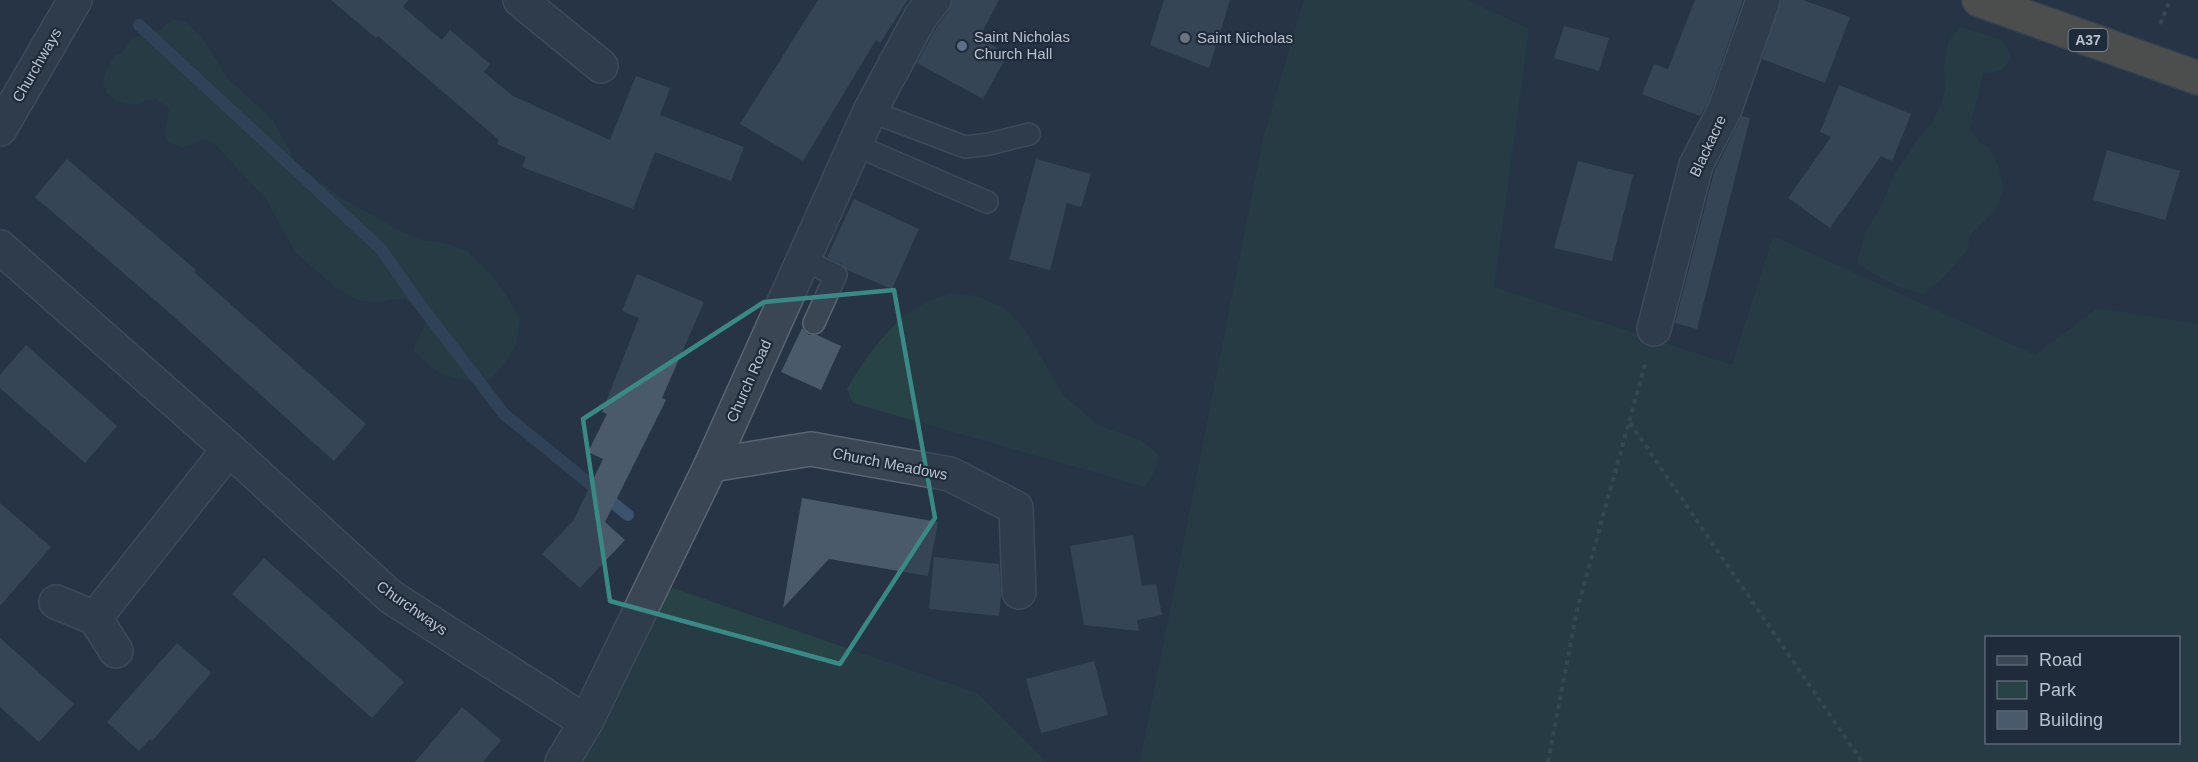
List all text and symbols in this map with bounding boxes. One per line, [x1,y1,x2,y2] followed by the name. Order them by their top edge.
[9,25,65,105] street label: Churchways
[974,28,1070,62] place label: Saint Nicholas Church Hall
[1197,29,1293,46] place label: Saint Nicholas
[2068,29,2108,51] road number: A37
[1178,31,1192,45] marker: Saint Nicholas
[955,39,969,53] marker: Saint Nicholas Church Hall
[1686,112,1729,179] street label: Blackacre
[723,337,774,425] street label: Church Road
[831,444,949,483] street label: Church Meadows
[374,577,451,638] street label: Churchways
[1985,636,2180,744] legend
[2039,650,2082,670] text: Road
[2039,680,2077,700] text: Park
[2039,710,2103,730] text: Building

